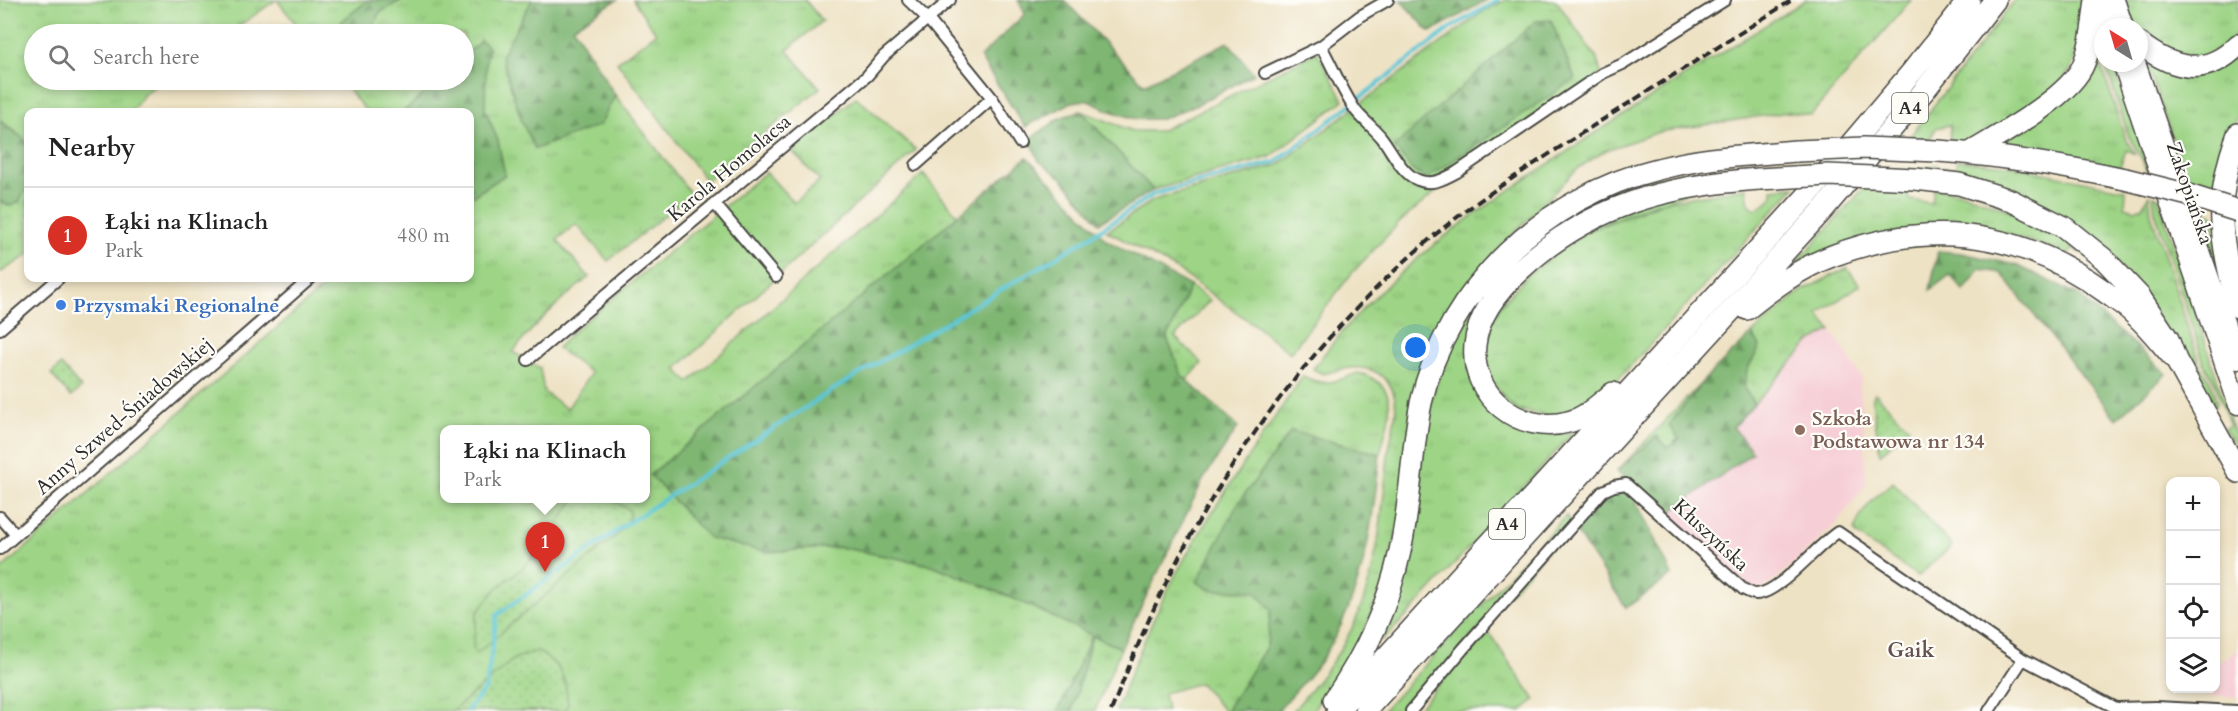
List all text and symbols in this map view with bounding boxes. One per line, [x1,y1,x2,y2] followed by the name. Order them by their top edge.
[2094,18,2148,72] north arrow
[24,24,474,90] search box
[45,41,78,74] icon: search
[93,42,200,72] text: Search here
[1892,93,1928,123] road number: A4
[661,108,797,228] street label: Karola Homolacsa
[48,130,136,165] text: Nearby
[2160,138,2220,248] street label: Zakopiańska
[105,207,268,237] text: Łąki na Klinach
[62,222,73,249] text: 1
[397,222,450,249] text: 480 m
[105,237,143,264] text: Park
[73,292,279,319] place label: Przysmaki Regionalne
[54,298,68,312] marker: Przysmaki Regionalne
[29,331,219,501] street label: Anny Szwed-Śniadowskiej
[1401,333,1430,362] your location
[1812,405,1985,455] place label: Szkoła Podstawowa nr 134
[1793,423,1807,437] marker: Szkoła Podstawowa nr 134
[440,425,650,503] popup
[463,436,627,466] text: Łąki na Klinach
[463,466,502,493] text: Park
[2166,477,2220,693] map controls
[2166,477,2220,531] button: +
[1667,493,1755,578] street label: Kłuszyńska
[1489,509,1525,539] road number: A4
[526,522,564,572] pin: 1
[2166,531,2220,585] button: −
[2166,585,2220,639] button: locate
[1887,636,1935,665] district label: Gaik
[2166,639,2220,693] button: layers

